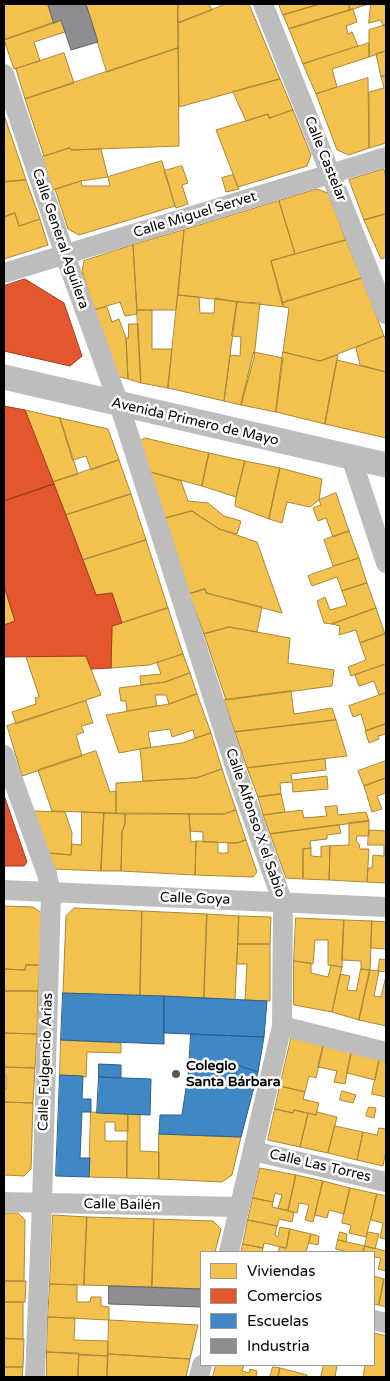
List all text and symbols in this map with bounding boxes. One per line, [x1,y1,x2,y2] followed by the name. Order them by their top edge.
[300,114,350,204] street label: Calle Castelar
[28,167,92,311] street label: Calle General Aguilera
[131,188,259,242] street label: Calle Miguel Servet
[110,395,280,449] street label: Avenida Primero de Mayo
[222,746,288,900] street label: Calle Alfonso X el Sabio
[160,889,230,909] street label: Calle Goya
[35,993,57,1131] street label: Calle Fulgencio Arias
[186,1058,281,1090] place label: Colegio Santa Bárbara
[170,1068,182,1080] marker: Colegio Santa Bárbara
[268,1146,372,1186] street label: Calle Las Torres
[83,1196,161,1214] street label: Calle Bailén
[200,1251,375,1366] legend
[247,1262,315,1280] text: Viviendas
[247,1287,322,1305] text: Comercios
[247,1312,309,1330] text: Escuelas
[247,1337,310,1355] text: Industria

